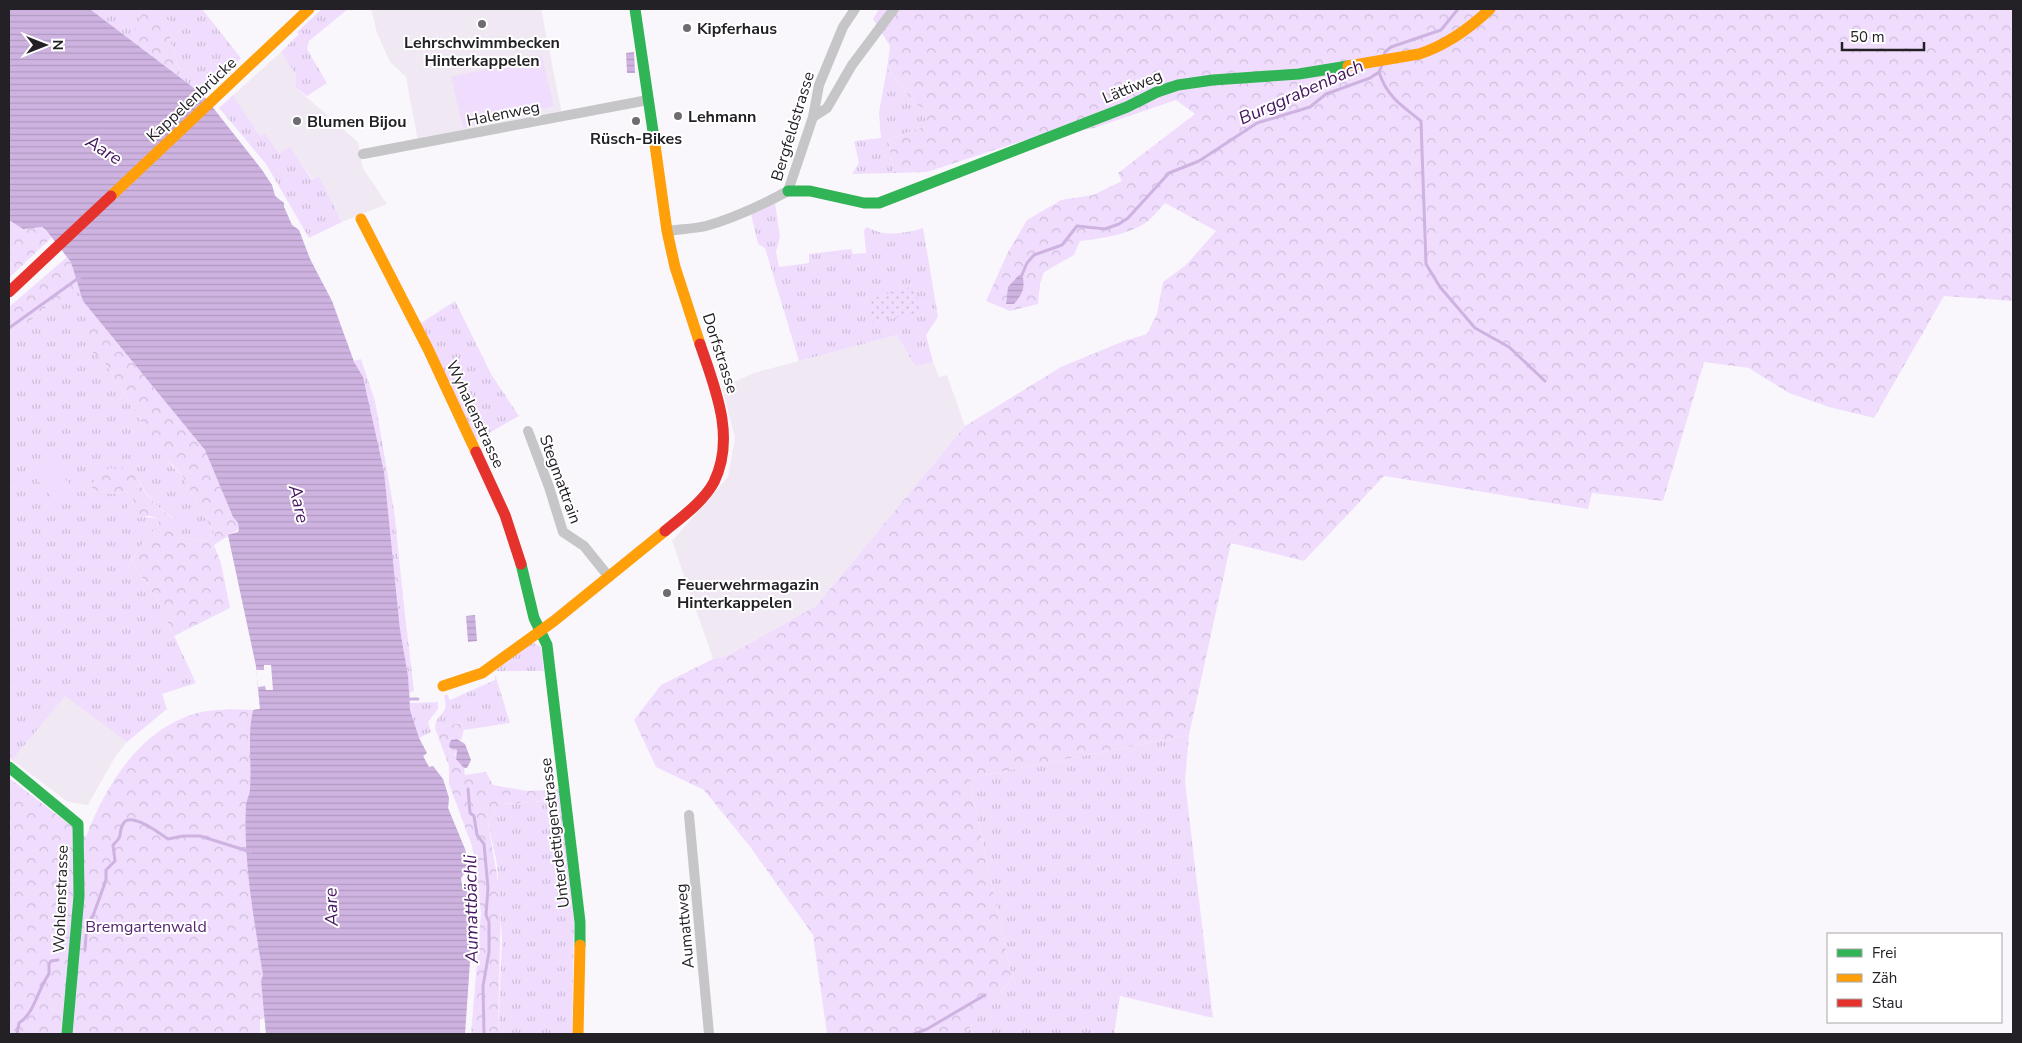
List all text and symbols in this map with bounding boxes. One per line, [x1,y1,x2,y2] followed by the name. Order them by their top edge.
[476,18,488,30] marker: Lehrschwimmbecken Hinterkappelen
[697,18,777,40] place label: Kipferhaus
[20,20,70,70] north arrow
[1842,20,1924,52] scale bar
[681,22,693,34] marker: Kipferhaus
[1850,27,1885,47] text: 50 m
[404,32,560,72] place label: Lehrschwimmbecken Hinterkappelen
[48,40,67,50] text: N
[142,52,241,147] street label: Kappelenbrücke
[1235,54,1367,130] water label: Burggrabenbach
[1099,64,1166,109] street label: Lättiweg
[766,69,820,184] street label: Bergfeldstrasse
[465,96,542,132] street label: Halenweg
[688,106,756,128] place label: Lehmann
[672,110,684,122] marker: Lehmann
[307,111,406,133] place label: Blumen Bijou
[291,115,303,127] marker: Blumen Bijou
[630,115,642,127] marker: Rüsch-Bikes
[590,128,682,150] place label: Rüsch-Bikes
[80,129,127,171] water label: Aare
[697,310,743,396] street label: Dorfstrasse
[441,357,510,472] street label: Wyhalenstrasse
[534,432,586,527] street label: Stegmattrain
[283,482,315,526] water label: Aare
[677,574,819,614] place label: Feuerwehrmagazin Hinterkappelen
[661,587,673,599] marker: Feuerwehrmagazin Hinterkappelen
[535,757,575,909] street label: Unterdettigenstrasse
[48,845,74,953] street label: Wohlenstrasse
[458,854,484,965] water label: Aumattbächli
[670,883,700,969] street label: Aumattweg
[318,887,344,928] water label: Aare
[85,916,207,938] park label: Bremgartenwald
[1827,933,2002,1023] legend
[1872,943,1897,963] text: Frei
[1872,968,1897,988] text: Zäh
[1872,993,1903,1013] text: Stau

